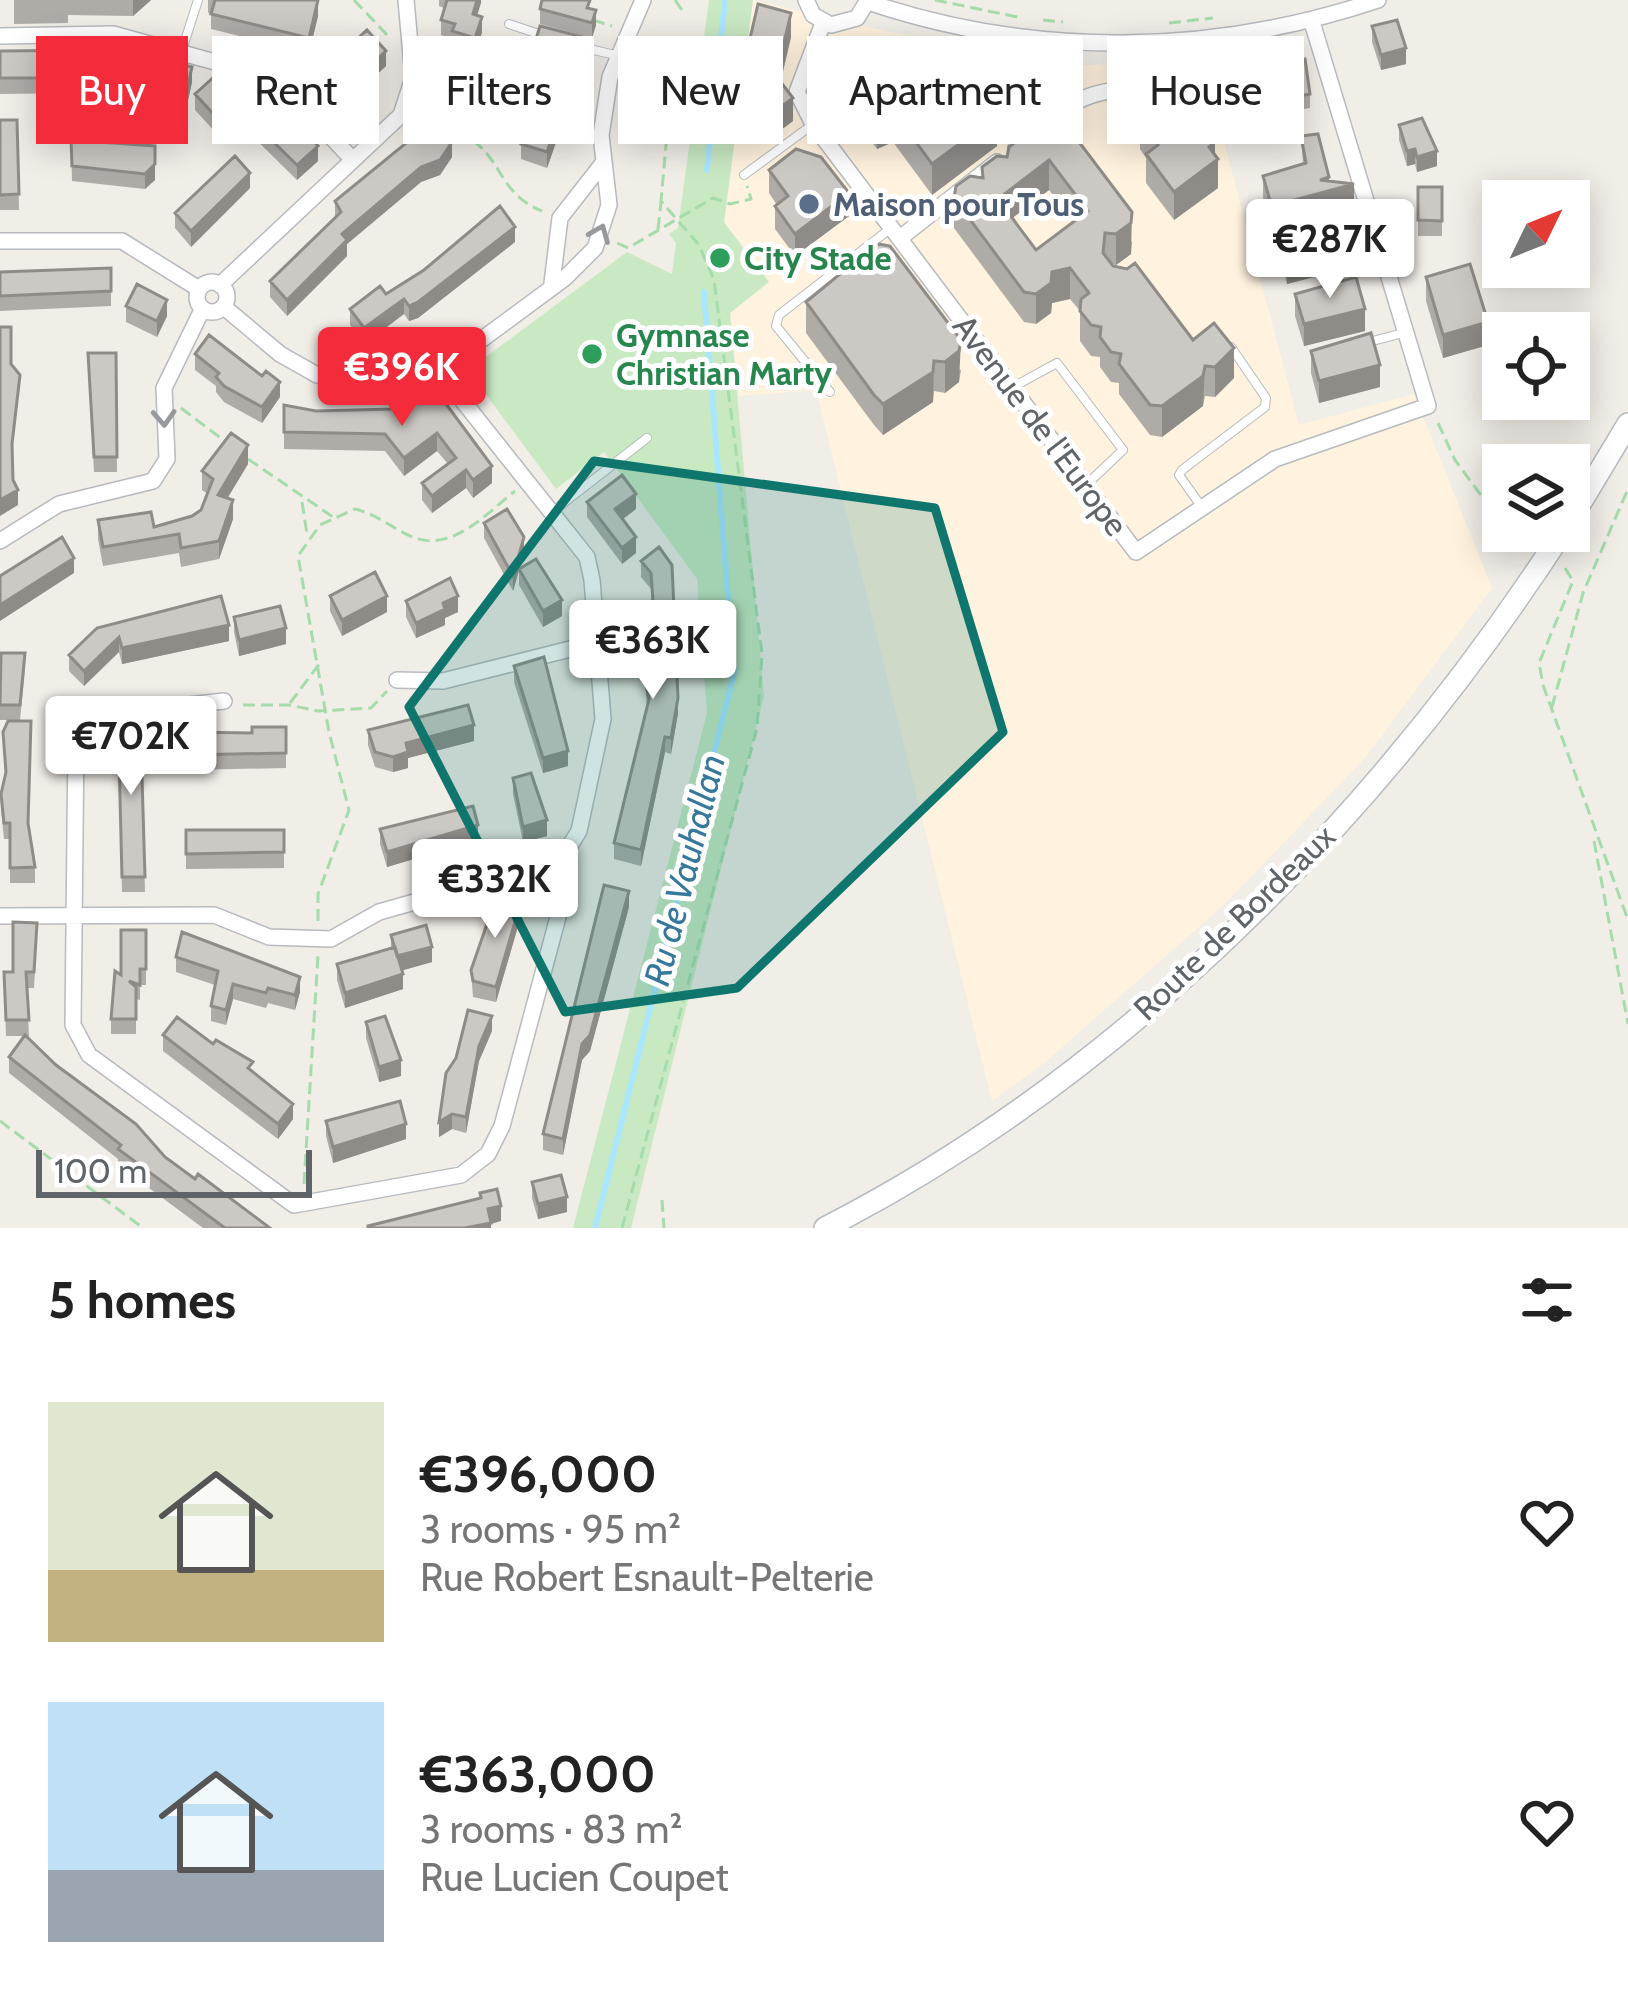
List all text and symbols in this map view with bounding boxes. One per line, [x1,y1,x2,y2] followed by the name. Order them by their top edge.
[36,36,188,144] chip: Buy
[212,36,379,144] chip: Rent
[403,36,594,144] chip: Filters
[618,36,783,144] chip: New
[807,36,1083,144] chip: Apartment
[1107,36,1304,144] chip: House
[1482,180,1590,288] north arrow
[1482,180,1590,552] map controls
[833,184,1084,224] place label: Maison pour Tous
[796,191,822,217] marker: Maison pour Tous
[1246,199,1414,301] pin: €287K
[1273,214,1387,262] text: €287K
[585,223,610,244] one-way arrow
[744,238,892,278] place label: City Stade
[707,245,733,271] marker: City Stade
[945,307,1137,543] street label: Avenue de l'Europe
[1482,312,1590,420] button: locate
[616,315,832,393] place label: Gymnase Christian Marty
[318,327,486,429] pin: €396K
[579,341,605,367] marker: Gymnase Christian Marty
[345,342,459,390] text: €396K
[151,409,177,428] one-way arrow
[1482,444,1590,552] button: layers
[569,600,737,702] pin: €363K
[596,615,710,663] text: €363K
[47,696,215,798] pin: €702K
[72,711,190,759] text: €702K
[634,750,734,990] water label: Ru de Vauhallan
[1125,815,1343,1028] street label: Route de Bordeaux
[411,839,579,941] pin: €332K
[439,854,551,902] text: €332K
[36,1144,312,1197] scale bar
[54,1151,147,1191] text: 100 m
[1514,1267,1580,1333] icon: filters
[48,1269,236,1331] text: 5 homes
[420,1443,657,1505] text: €396,000
[144,1450,288,1594] icon: home
[1514,1489,1580,1555] icon: heart
[420,1505,681,1553] text: 3 rooms · 95 m²
[420,1553,874,1601] text: Rue Robert Esnault-Pelterie
[420,1743,656,1805] text: €363,000
[144,1750,288,1894] icon: home
[1514,1789,1580,1855] icon: heart
[420,1805,682,1853] text: 3 rooms · 83 m²
[420,1853,729,1901] text: Rue Lucien Coupet

